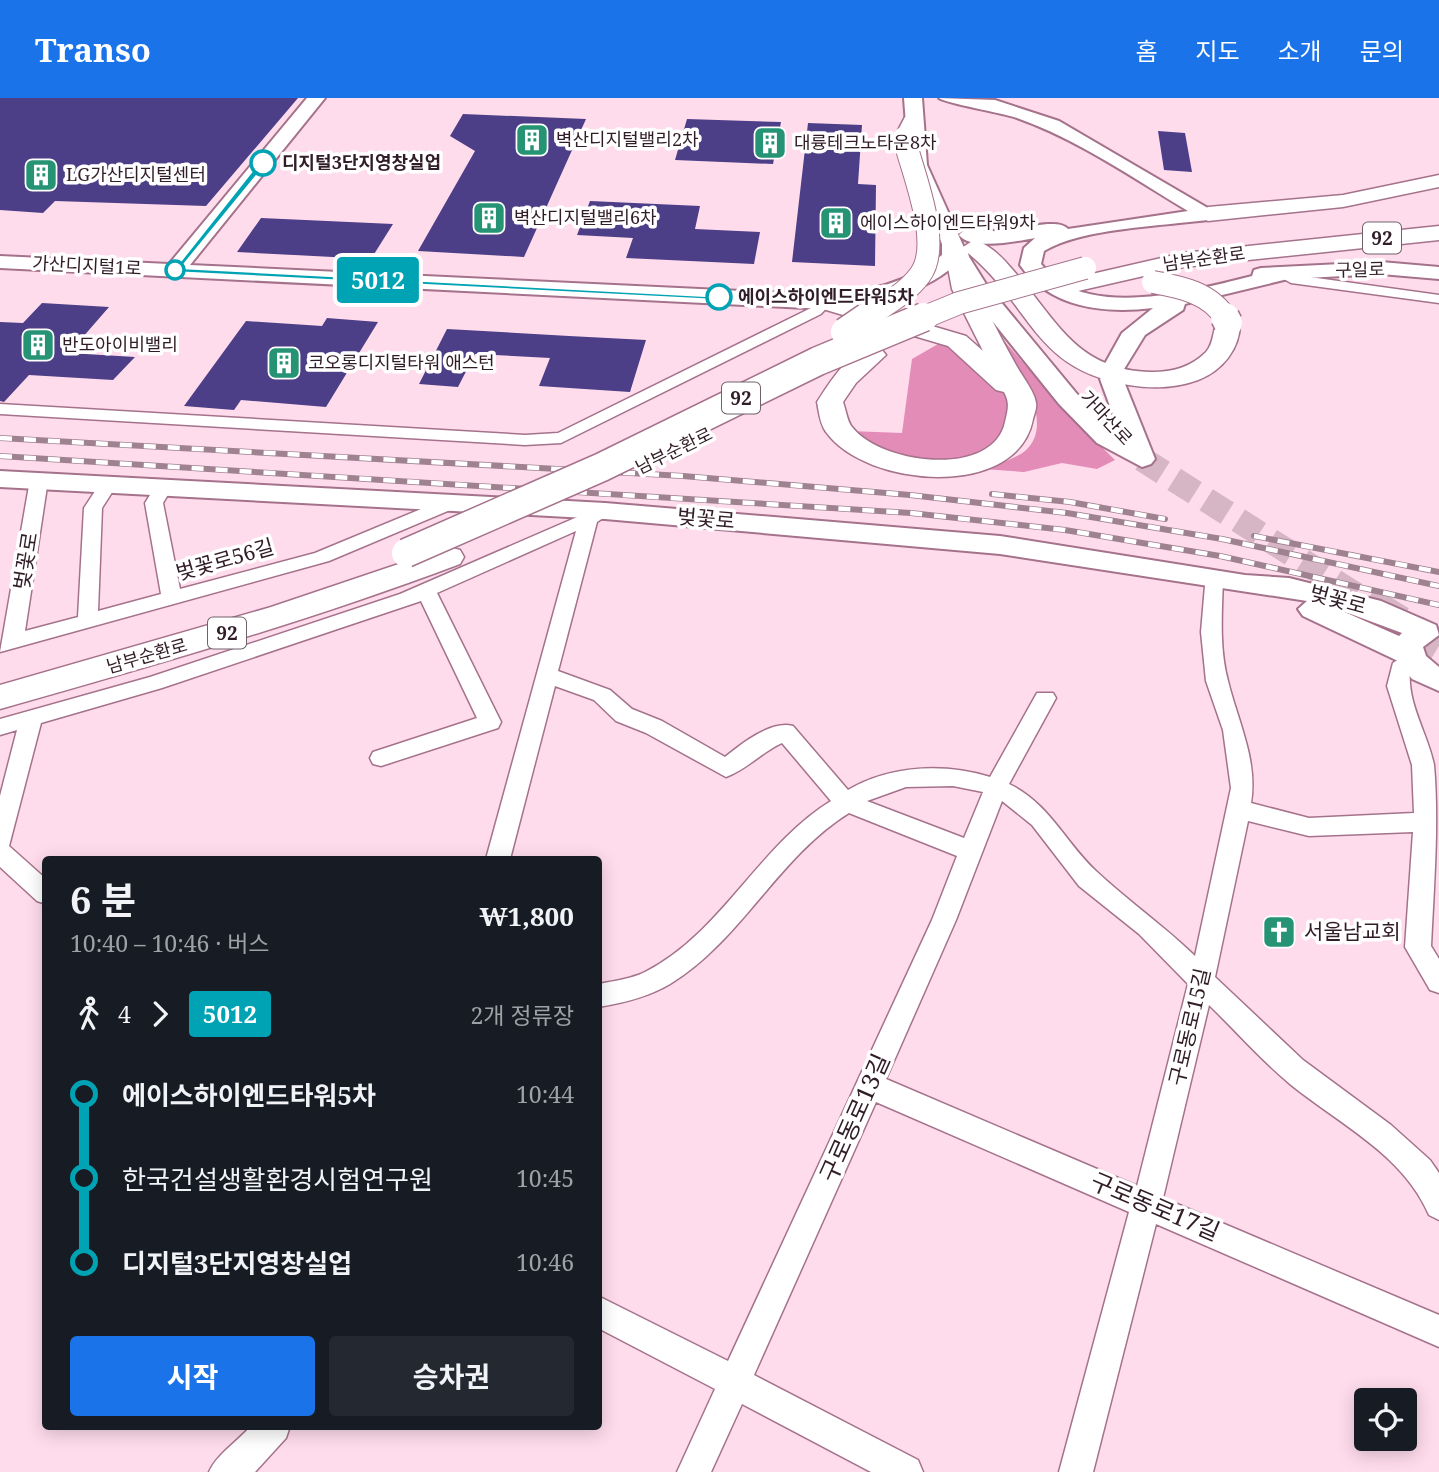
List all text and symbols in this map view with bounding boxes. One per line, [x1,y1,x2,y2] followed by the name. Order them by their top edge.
[35,27,151,72] text: Transo
[1135,34,1157,67] text: 홈
[1195,34,1240,67] text: 지도
[1278,34,1322,67] text: 소개
[1360,34,1404,67] text: 문의
[513,121,551,159] building icon: 벽산디지털밸리2차
[751,124,789,162] building icon: 대륭테크노타운8차
[556,127,699,151] place label: 벽산디지털밸리2차
[794,130,937,154] place label: 대륭테크노타운8차
[250,150,276,176] marker: 디지털3단지영창실업
[282,150,441,174] place label: 디지털3단지영창실업
[22,156,60,194] building icon: LG가산디지털센터
[66,162,206,186] place label: LG가산디지털센터
[470,199,508,237] building icon: 벽산디지털밸리6차
[817,204,855,242] building icon: 에이스하이엔드타워9차
[514,205,657,229] place label: 벽산디지털밸리6차
[860,210,1036,234] place label: 에이스하이엔드타워9차
[1363,222,1401,254] road number: 92
[1161,240,1247,276] street label: 남부순환로
[32,250,142,280] street label: 가산디지털1로
[329,257,427,303] line badge: 5012
[1335,257,1385,281] street label: 구일로
[165,260,185,280] unlabelled marker
[351,263,405,296] text: 5012
[706,284,732,310] marker: 에이스하이엔드타워5차
[738,284,914,308] place label: 에이스하이엔드타워5차
[19,326,57,364] building icon: 반도아이비밸리
[62,332,178,356] place label: 반도아이비밸리
[265,344,303,382] building icon: 코오롱디지털타워 애스턴
[308,350,495,374] place label: 코오롱디지털타워 애스턴
[722,382,760,414] road number: 92
[1075,385,1138,450] street label: 가마산로
[631,421,716,479] street label: 남부순환로
[676,502,736,534] street label: 벚꽃로
[7,530,43,592] street label: 벚꽃로
[172,532,277,586] street label: 벚꽃로56길
[1307,578,1370,620] street label: 벚꽃로
[208,618,246,648] road number: 92
[104,632,190,678] street label: 남부순환로
[70,873,136,925] text: 6 분
[480,898,574,934] text: ₩1,800
[1260,913,1298,951] church icon: 서울남교회
[1304,917,1401,945] place label: 서울남교회
[70,927,270,959] text: 10:40 – 10:46 · 버스
[1162,965,1216,1088] street label: 구로동로15길
[70,995,108,1033] icon: walk
[141,995,179,1033] icon: forward
[203,997,257,1030] text: 5012
[118,998,131,1030] text: 4
[471,999,574,1031] text: 2개 정류장
[811,1048,897,1187] street label: 구로동로13길
[122,1077,376,1113] text: 에이스하이엔드타워5차
[516,1078,574,1110] text: 10:44
[122,1161,433,1197] text: 한국건설생활환경시험연구원
[516,1162,574,1194] text: 10:45
[1086,1164,1225,1248] street label: 구로동로17길
[122,1245,352,1281] text: 디지털3단지영창실업
[516,1246,574,1278] text: 10:46
[70,1336,315,1416] button: 시작
[329,1336,574,1416] button: 승차권
[1354,1388,1417,1451] map controls
[1354,1388,1417,1451] button: locate

